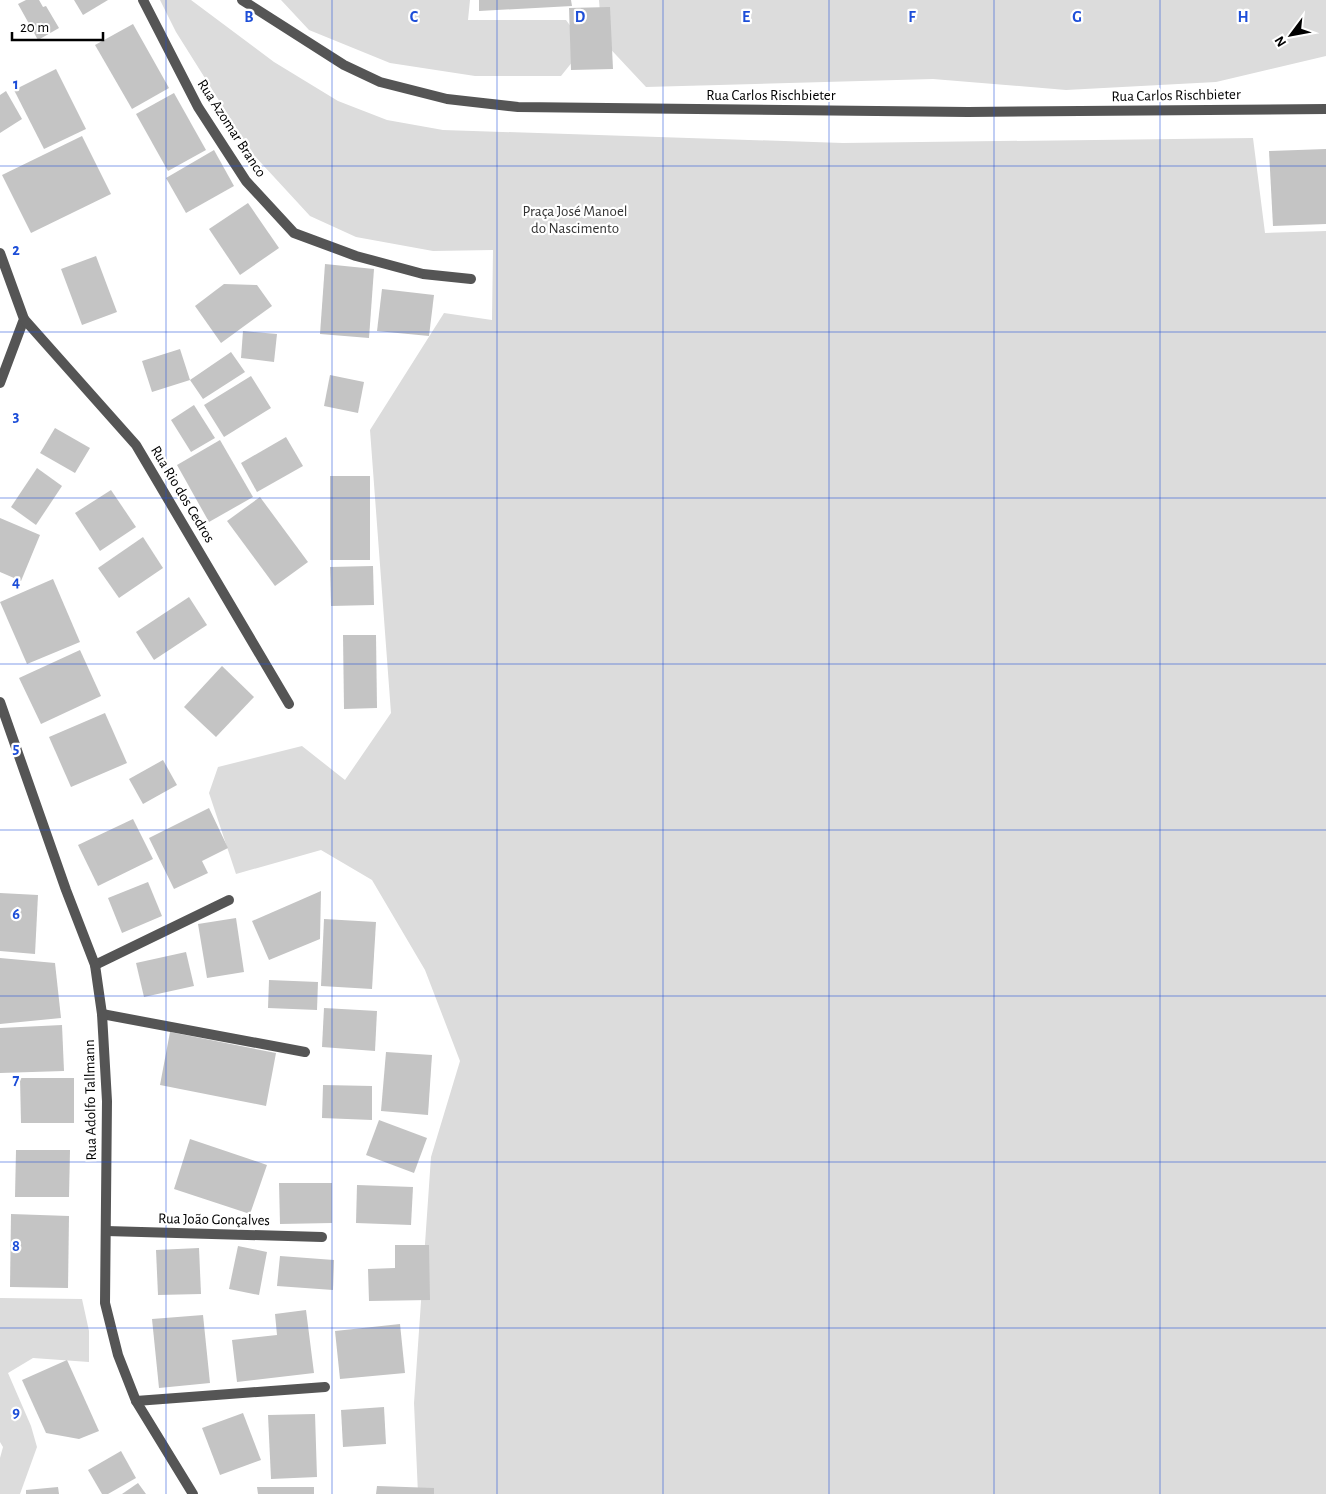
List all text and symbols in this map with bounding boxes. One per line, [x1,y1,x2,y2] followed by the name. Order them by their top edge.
[244,9,254,25] text: B
[410,9,419,25] text: C
[575,9,586,25] text: D
[742,9,750,25] text: E
[908,9,916,25] text: F
[1072,9,1082,25] text: G
[1237,9,1249,25] text: H
[12,10,104,42] scale bar
[1266,10,1316,60] north arrow
[20,20,49,35] text: 20 m
[1272,34,1289,49] text: N
[13,76,19,92] text: 1
[194,77,269,180] street label: Rua Azomar Branco
[1111,87,1241,104] street label: Rua Carlos Rischbieter
[706,88,836,103] street label: Rua Carlos Rischbieter
[522,204,628,236] park label: Praça José Manoel do Nascimento
[12,242,20,258] text: 2
[13,408,20,424] text: 3
[148,443,217,545] street label: Rua Rio dos Cedros
[12,574,20,590] text: 4
[13,740,20,756] text: 5
[12,906,20,922] text: 6
[82,1039,99,1161] street label: Rua Adolfo Tallmann
[13,1072,20,1088] text: 7
[158,1211,270,1228] street label: Rua João Gonçalves
[12,1238,20,1254] text: 8
[12,1404,20,1420] text: 9

